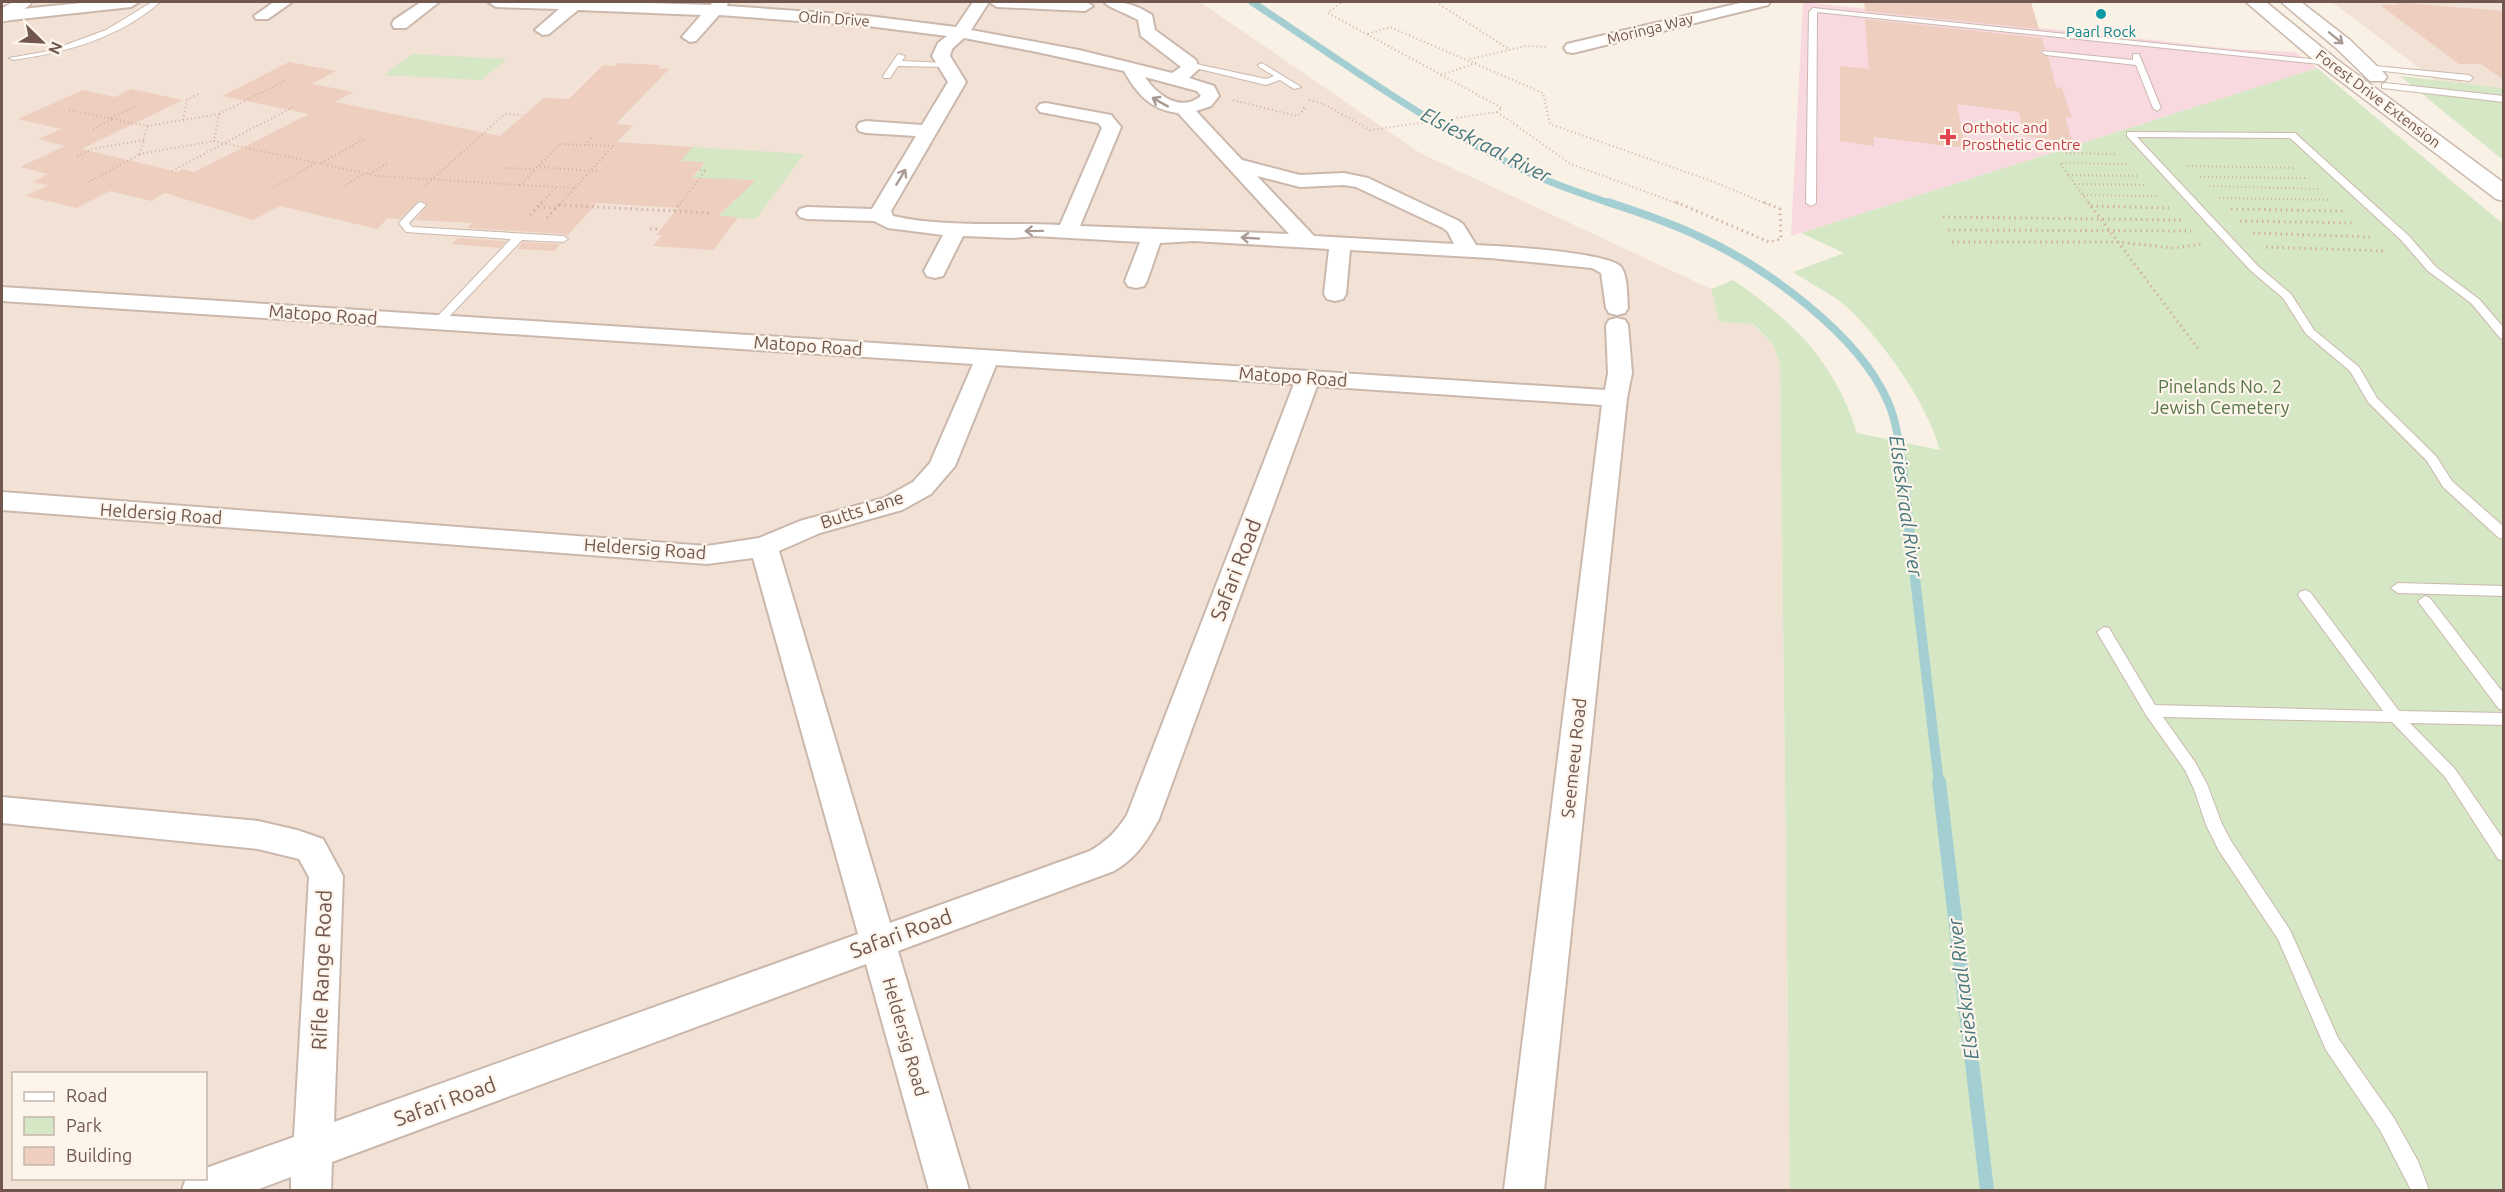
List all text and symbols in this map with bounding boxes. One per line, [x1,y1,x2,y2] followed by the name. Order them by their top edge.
[2094,7,2108,21] marker: Paarl Rock
[798,8,870,29] street label: Odin Drive
[1605,10,1695,47] street label: Moringa Way
[12,12,72,72] north arrow
[2066,23,2136,40] place label: Paarl Rock
[2328,31,2343,45] one-way arrow
[45,39,66,57] text: N
[2313,46,2444,151] street label: Forest Drive Extension
[1152,96,1169,108] one-way arrow
[1418,102,1556,188] water label: Elsieskraal River
[1962,119,2081,153] place label: Orthotic and Prosthetic Centre
[1939,128,1957,146] marker: Orthotic and Prosthetic Centre
[896,169,908,186] one-way arrow
[1025,225,1045,237] one-way arrow
[1240,233,1260,244] one-way arrow
[268,300,378,328] street label: Matopo Road
[753,331,863,359] street label: Matopo Road
[1238,362,1348,390] street label: Matopo Road
[2151,376,2290,417] park label: Pinelands No. 2 Jewish Cemetery
[1885,434,1928,579] water label: Elsieskraal River
[817,486,906,532] street label: Butts Lane
[99,499,223,527] street label: Heldersig Road
[1205,515,1265,624] street label: Safari Road
[583,534,707,562] street label: Heldersig Road
[1557,697,1589,819] street label: Seemeeu Road
[306,889,336,1051] street label: Rifle Range Road
[846,904,955,963] street label: Safari Road
[1942,916,1983,1061] water label: Elsieskraal River
[879,975,932,1098] street label: Heldersig Road
[12,1072,207,1180] legend
[390,1072,499,1131] street label: Safari Road
[66,1085,108,1105] text: Road
[66,1115,102,1135] text: Park
[66,1145,132,1165] text: Building

